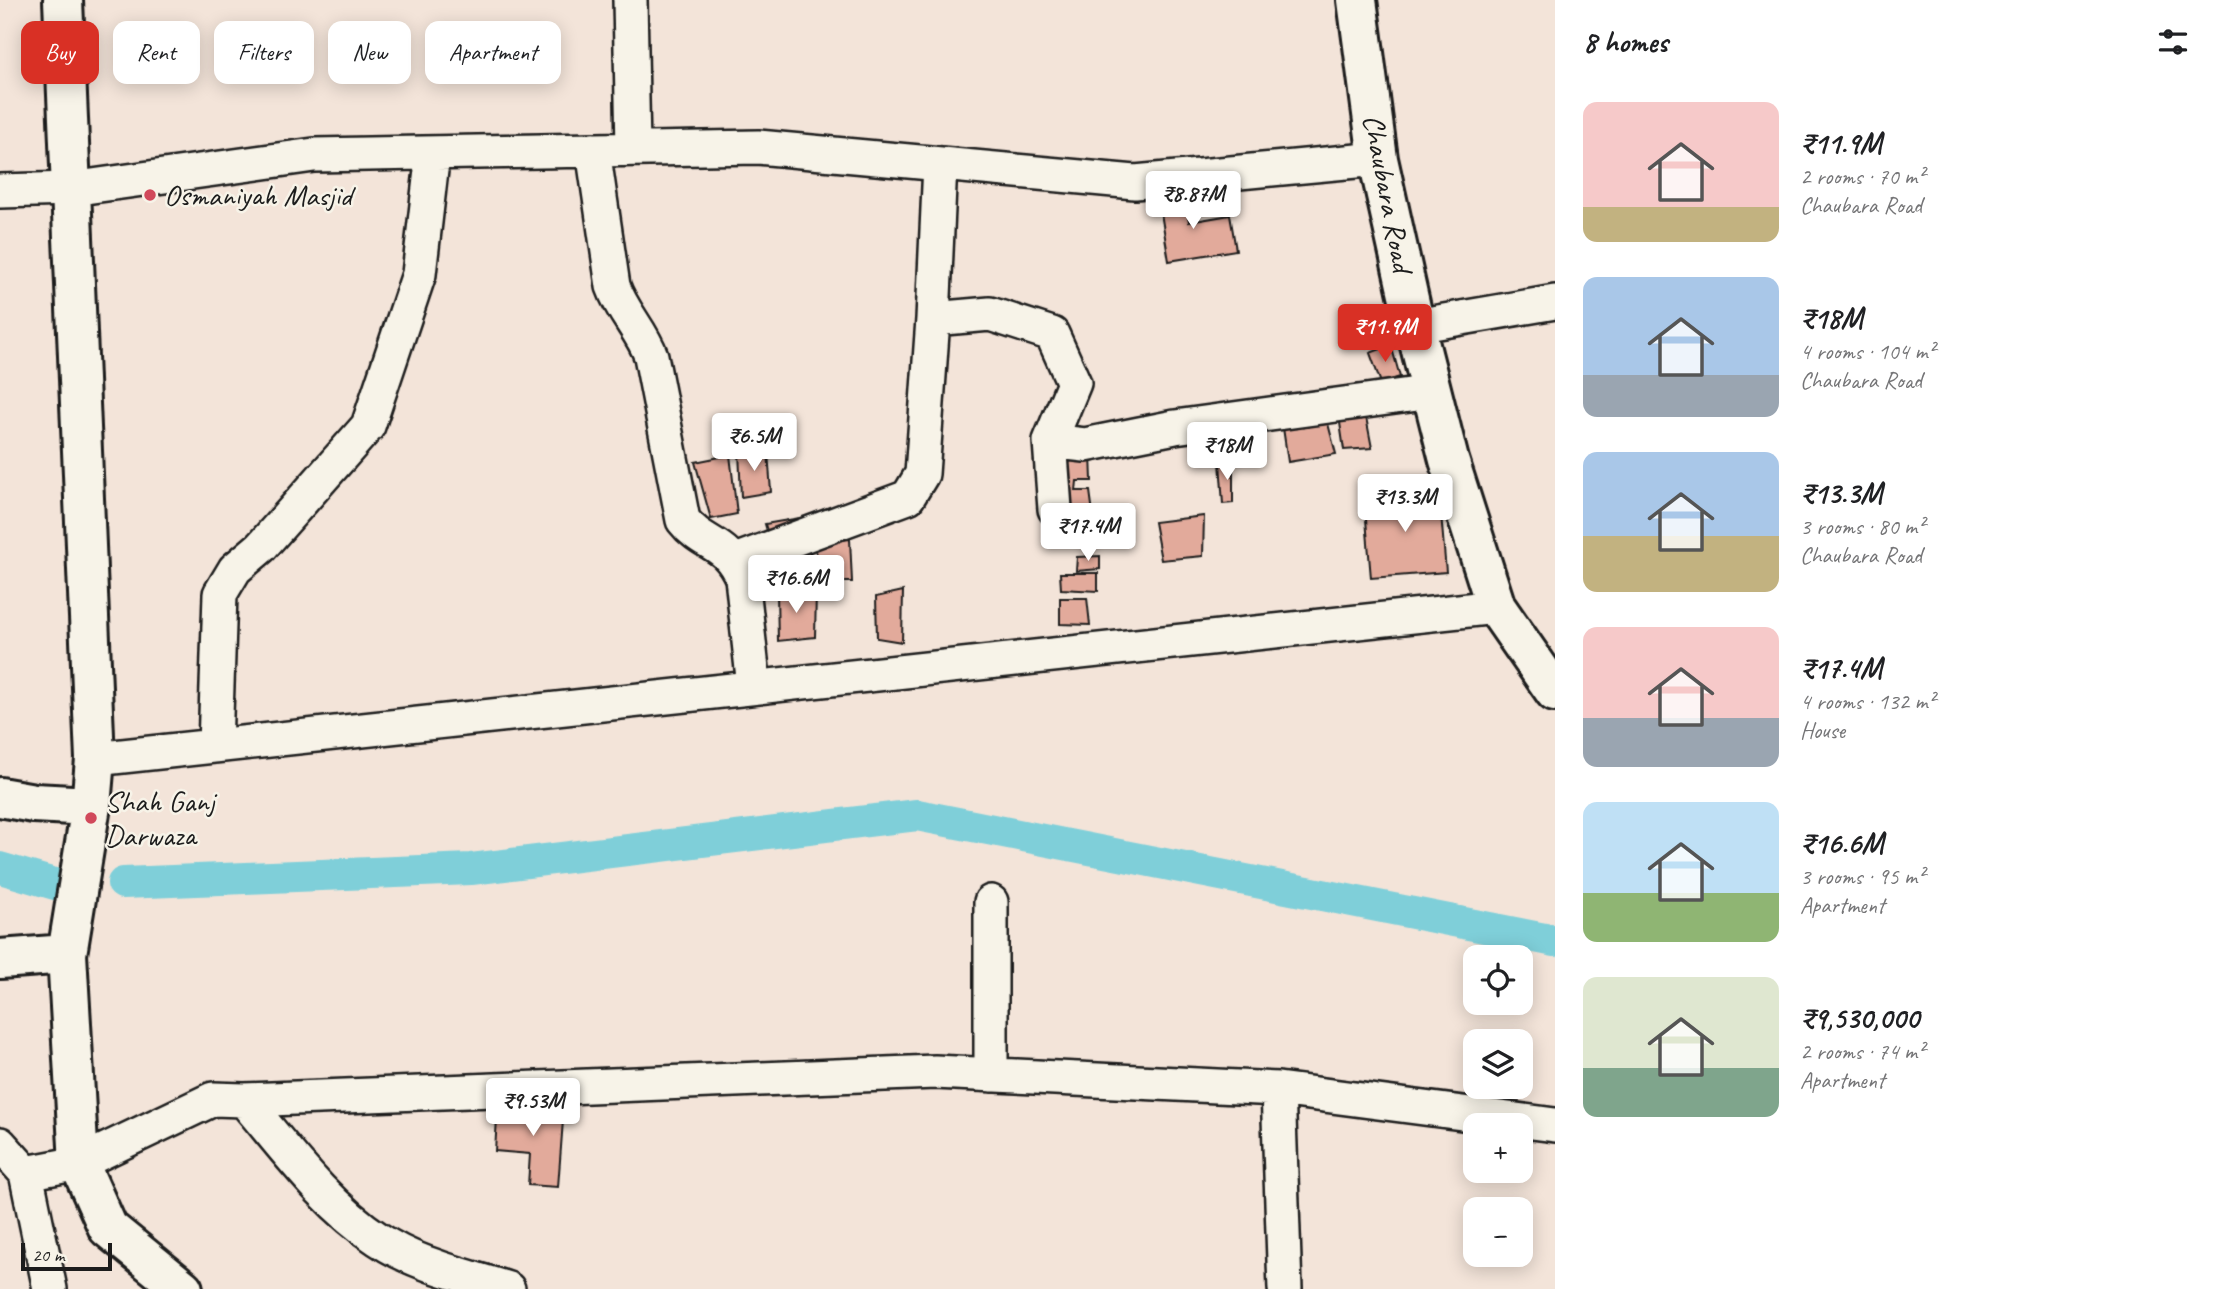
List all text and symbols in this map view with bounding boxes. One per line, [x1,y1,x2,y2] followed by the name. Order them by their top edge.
[21,21,99,84] chip: Buy
[113,21,200,84] chip: Rent
[214,21,314,84] chip: Filters
[328,21,411,84] chip: New
[425,21,561,84] chip: Apartment
[1583,23,1668,61] text: 8 homes
[2154,23,2192,61] icon: filters
[1354,111,1423,279] street label: Chaubara Road
[1800,124,1881,162] text: ₹11.9M
[1639,130,1723,214] icon: home
[1800,162,1924,191] text: 2 rooms · 70 m²
[1136,172,1250,231] pin: ₹8.87M
[164,176,356,214] place label: Osmaniyah Masjid
[1162,179,1224,208] text: ₹8.87M
[142,187,158,203] marker: Osmaniyah Masjid
[1800,191,1922,220] text: Chaubara Road
[1800,299,1862,337] text: ₹18M
[1328,304,1442,364] pin: ₹11.9M
[1639,305,1723,389] icon: home
[1354,312,1416,341] text: ₹11.9M
[1800,337,1935,366] text: 4 rooms · 104 m²
[1800,366,1922,395] text: Chaubara Road
[705,414,803,473] pin: ₹6.5M
[728,421,780,450] text: ₹6.5M
[1186,422,1268,482] pin: ₹18M
[1203,430,1251,459] text: ₹18M
[1800,474,1882,512] text: ₹13.3M
[1348,475,1462,534] pin: ₹13.3M
[1639,480,1723,564] icon: home
[1374,482,1436,511] text: ₹13.3M
[1031,504,1145,563] pin: ₹17.4M
[1057,511,1119,540] text: ₹17.4M
[1800,512,1924,541] text: 3 rooms · 80 m²
[1800,541,1922,570] text: Chaubara Road
[739,556,853,615] pin: ₹16.6M
[764,563,828,592] text: ₹16.6M
[1800,649,1882,687] text: ₹17.4M
[1639,655,1723,739] icon: home
[1800,687,1935,716] text: 4 rooms · 132 m²
[1800,716,1845,745] text: House
[105,782,218,854] place label: Shah Ganj Darwaza
[83,810,99,826] marker: Shah Ganj Darwaza
[1800,824,1883,862] text: ₹16.6M
[1639,830,1723,914] icon: home
[1800,862,1924,891] text: 3 rooms · 95 m²
[1800,891,1885,920] text: Apartment
[1463,945,1533,1267] map controls
[1463,945,1533,1015] button: locate
[1800,999,1919,1037] text: ₹9,530,000
[1639,1005,1723,1089] icon: home
[1463,1029,1533,1099] button: layers
[1800,1037,1924,1066] text: 2 rooms · 74 m²
[1800,1066,1885,1095] text: Apartment
[476,1078,590,1138] pin: ₹9.53M
[502,1086,564,1115] text: ₹9.53M
[1463,1113,1533,1183] button: +
[1463,1197,1533,1267] button: −
[21,1240,112,1272] scale bar
[32,1243,64,1267] text: 20 m

